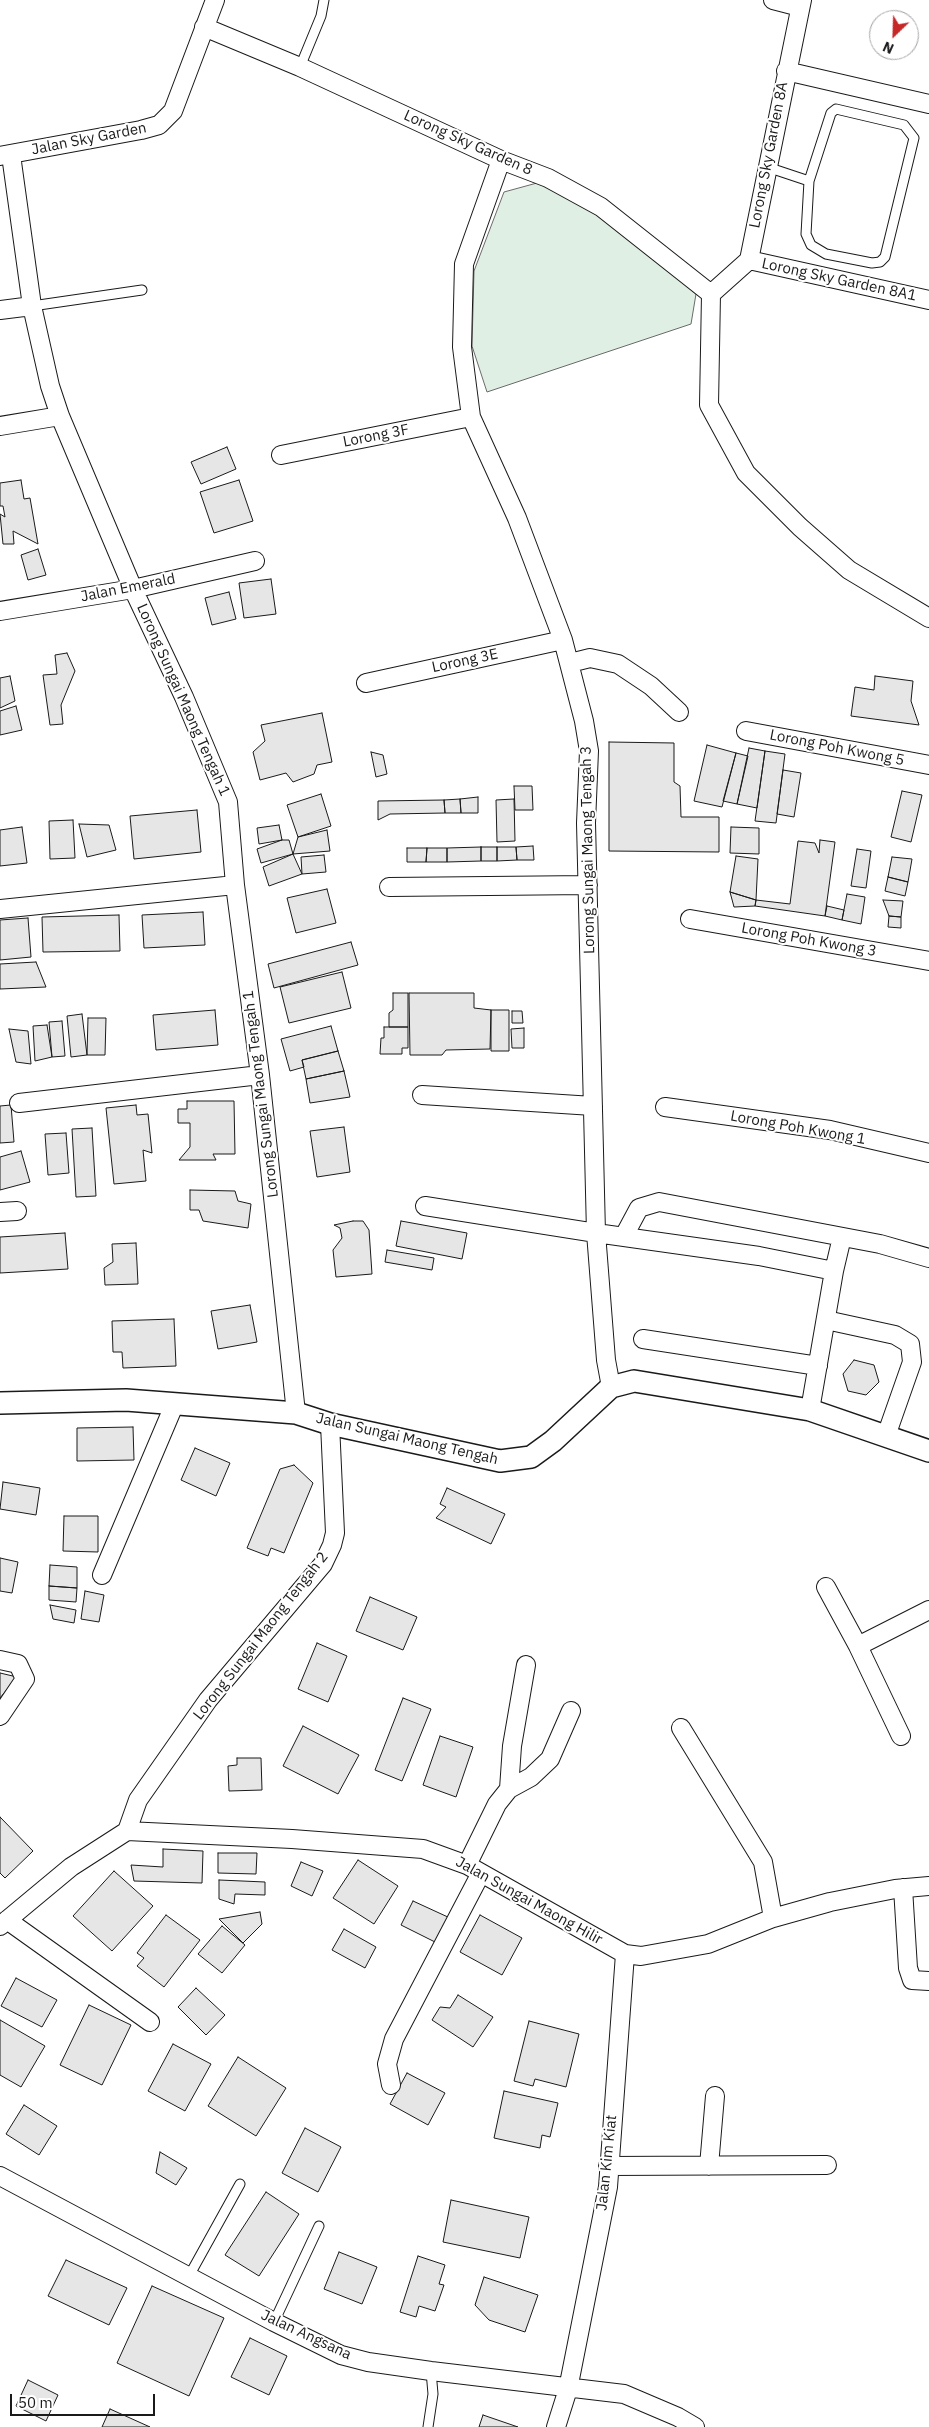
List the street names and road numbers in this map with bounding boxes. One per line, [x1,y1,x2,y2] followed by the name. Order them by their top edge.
[746,80,792,230] street label: Lorong Sky Garden 8A
[401,106,535,180] street label: Lorong Sky Garden 8
[30,119,148,159] street label: Jalan Sky Garden
[760,255,918,305] street label: Lorong Sky Garden 8A1
[341,421,411,451] street label: Lorong 3F
[79,570,177,606] street label: Jalan Emerald
[132,601,234,799] street label: Lorong Sungai Maong Tengah 1
[430,645,500,677] street label: Lorong 3E
[768,726,906,770] street label: Lorong Poh Kwong 5
[577,746,599,954] street label: Lorong Sungai Maong Tengah 3
[740,919,878,961] street label: Lorong Poh Kwong 3
[239,989,283,1199] street label: Lorong Sungai Maong Tengah 1
[729,1107,867,1149] street label: Lorong Poh Kwong 1
[314,1409,500,1469] street label: Jalan Sungai Maong Tengah
[190,1548,332,1724] street label: Lorong Sungai Maong Tengah 2
[452,1853,606,1949] street label: Jalan Sungai Maong Hilir
[593,2114,621,2212] street label: Jalan Kim Kiat
[258,2306,354,2364] street label: Jalan Angsana

